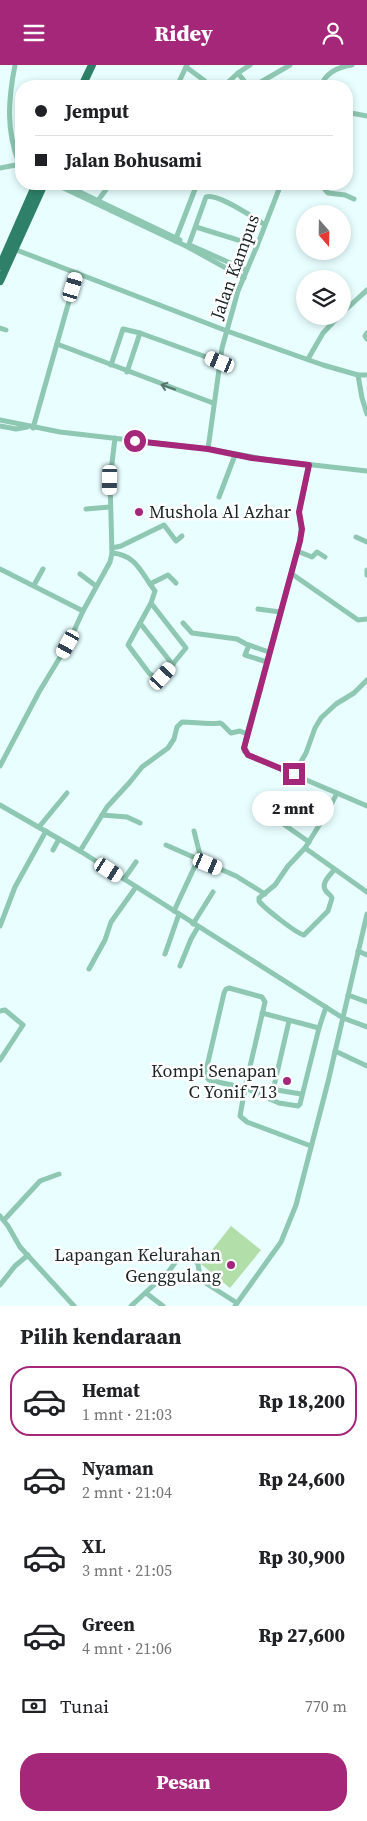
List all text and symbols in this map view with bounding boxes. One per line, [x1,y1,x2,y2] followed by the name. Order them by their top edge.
[154,18,213,48] text: Ridey
[20,19,48,47] icon: menu
[319,19,347,47] icon: person
[65,98,129,124] text: Jemput
[65,147,202,173] text: Jalan Bohusami
[296,205,351,260] north arrow
[296,205,351,325] map controls
[204,211,265,324] street label: Jalan Kampus
[61,270,84,304] car
[296,270,351,325] button: layers
[203,349,236,375] car
[160,381,176,391] one-way arrow
[124,430,146,452] route start
[102,465,117,495] car
[149,499,292,524] place label: Mushola Al Azhar
[133,506,145,518] marker: Mushola Al Azhar
[54,627,81,661] car
[147,660,178,692] car
[283,763,305,785] route end
[253,791,335,827] callout: 2 mnt
[272,797,314,819] text: 2 mnt
[191,851,224,877] car
[92,856,125,884] car
[151,1058,277,1104] place label: Kompi Senapan C Yonif 713
[281,1075,293,1087] marker: Kompi Senapan C Yonif 713
[54,1242,221,1288] place label: Lapangan Kelurahan Genggulang
[225,1259,237,1271] marker: Lapangan Kelurahan Genggulang
[20,1321,182,1351] text: Pilih kendaraan
[82,1377,140,1403] text: Hemat
[22,1379,67,1424] icon: car
[259,1388,345,1414] text: Rp 18,200
[82,1403,172,1425] text: 1 mnt · 21:03
[82,1455,154,1481] text: Nyaman
[22,1457,67,1502] icon: car
[259,1466,345,1492] text: Rp 24,600
[82,1481,172,1503] text: 2 mnt · 21:04
[82,1533,105,1559] text: XL
[22,1535,67,1580] icon: car
[259,1544,345,1570] text: Rp 30,900
[82,1559,172,1581] text: 3 mnt · 21:05
[82,1611,135,1637] text: Green
[22,1613,67,1658] icon: car
[259,1622,345,1648] text: Rp 27,600
[82,1637,172,1659] text: 4 mnt · 21:06
[20,1692,48,1720] icon: cash
[60,1693,109,1719] text: Tunai
[305,1695,347,1717] text: 770 m
[20,1753,347,1811] button: Pesan

